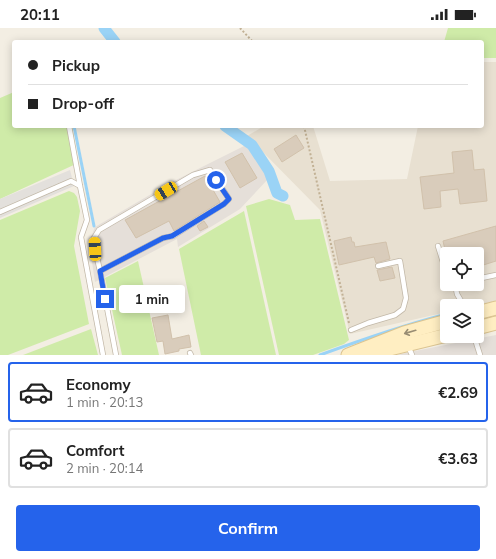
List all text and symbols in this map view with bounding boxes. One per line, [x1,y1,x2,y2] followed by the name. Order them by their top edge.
[20,5,60,24] text: 20:11
[52,56,100,75] text: Pickup
[52,94,114,113] text: Drop-off
[207,171,225,189] route start
[153,180,179,202] car
[88,237,102,261] car
[440,247,484,343] map controls
[440,247,484,291] button: locate
[119,285,185,313] callout: 1 min
[96,290,114,308] route end
[135,291,169,307] text: 1 min
[440,299,484,343] button: layers
[403,329,416,336] one-way arrow
[18,374,54,410] icon: car
[66,375,131,394] text: Economy
[438,383,478,402] text: €2.69
[66,394,143,410] text: 1 min · 20:13
[18,440,54,476] icon: car
[66,441,124,460] text: Comfort
[438,449,478,468] text: €3.63
[66,460,143,476] text: 2 min · 20:14
[16,505,480,551] button: Confirm

